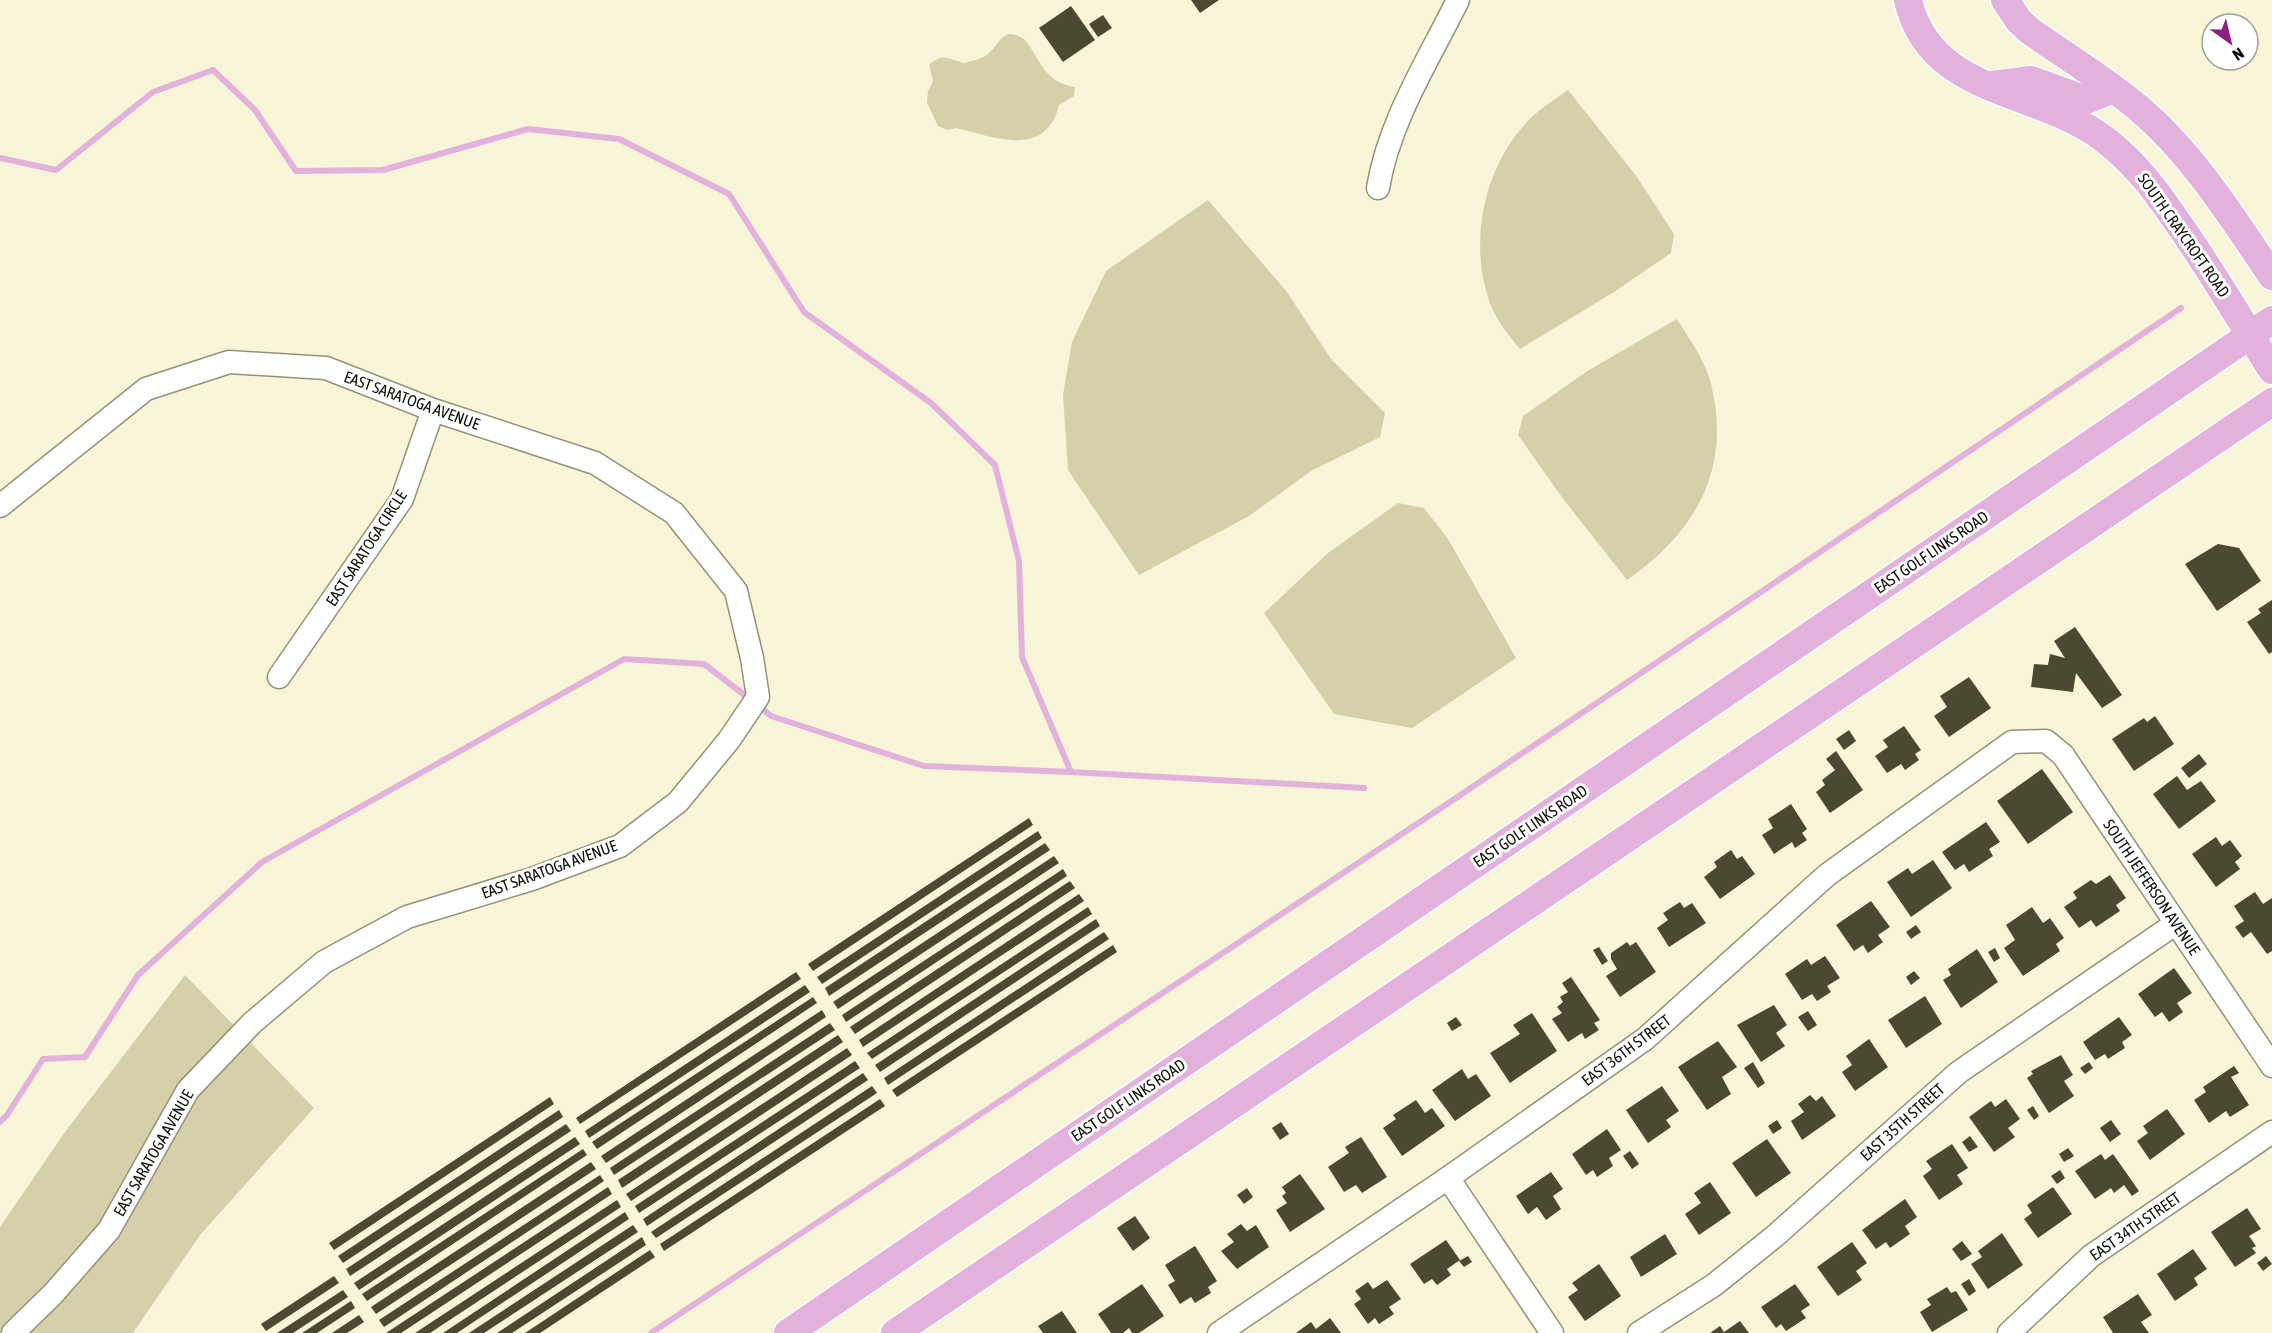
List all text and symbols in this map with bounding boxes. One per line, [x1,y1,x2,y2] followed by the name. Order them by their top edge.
[2200,12,2260,72] north arrow
[2229,44,2247,65] text: N
[2134,170,2234,300] street label: SOUTH CRAYCROFT ROAD
[342,367,482,433] street label: EAST SARATOGA AVENUE
[322,487,410,609] street label: EAST SARATOGA CIRCLE
[1871,507,1991,597] street label: EAST GOLF LINKS ROAD
[1470,781,1590,871] street label: EAST GOLF LINKS ROAD
[2100,816,2204,958] street label: SOUTH JEFFERSON AVENUE
[479,836,619,902] street label: EAST SARATOGA AVENUE
[1578,1011,1674,1089] street label: EAST 36TH STREET
[1068,1055,1188,1145] street label: EAST GOLF LINKS ROAD
[1856,1080,1948,1164] street label: EAST 35TH STREET
[110,1087,197,1219] street label: EAST SARATOGA AVENUE
[2086,1188,2184,1264] street label: EAST 34TH STREET

